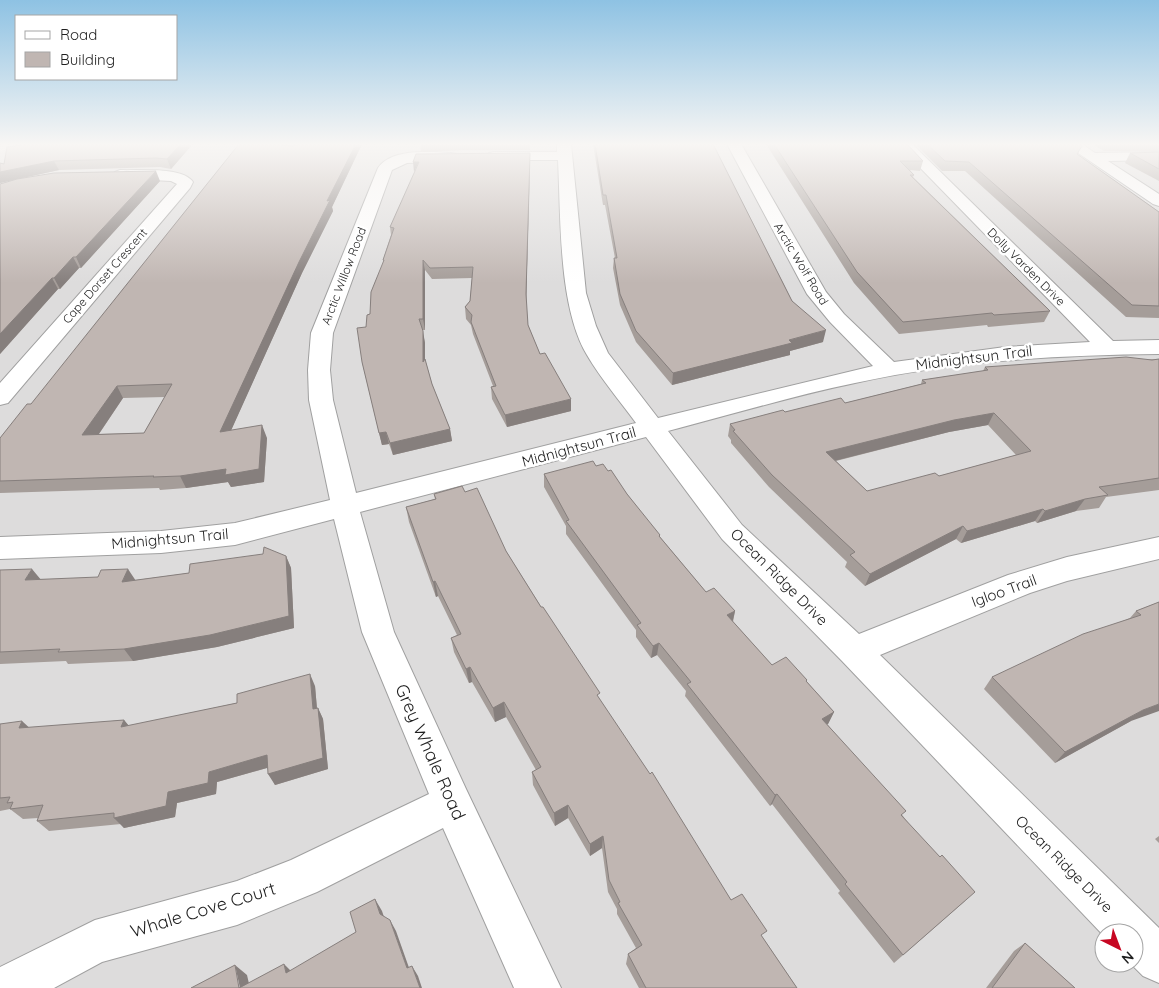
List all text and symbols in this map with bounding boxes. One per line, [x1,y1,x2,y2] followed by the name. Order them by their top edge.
[15,15,178,80] legend
[60,25,97,44] text: Road
[60,50,115,69] text: Building
[771,220,832,308] street label: Arctic Wolf Road
[59,225,150,326] street label: Cape Dorset Crescent
[318,225,369,327] street label: Arctic Willow Road
[984,225,1069,309] street label: Dolly Varden Drive
[914,341,1034,374] street label: Midnightsun Trail
[520,422,638,471] street label: Midnightsun Trail
[111,524,229,553] street label: Midnightsun Trail
[727,524,832,629] street label: Ocean Ridge Drive
[969,570,1039,611] street label: Igloo Trail
[390,680,471,823] street label: Grey Whale Road
[1012,811,1117,916] street label: Ocean Ridge Drive
[128,877,278,943] street label: Whale Cove Court
[1094,923,1144,973] north arrow
[1118,948,1138,968] text: N

